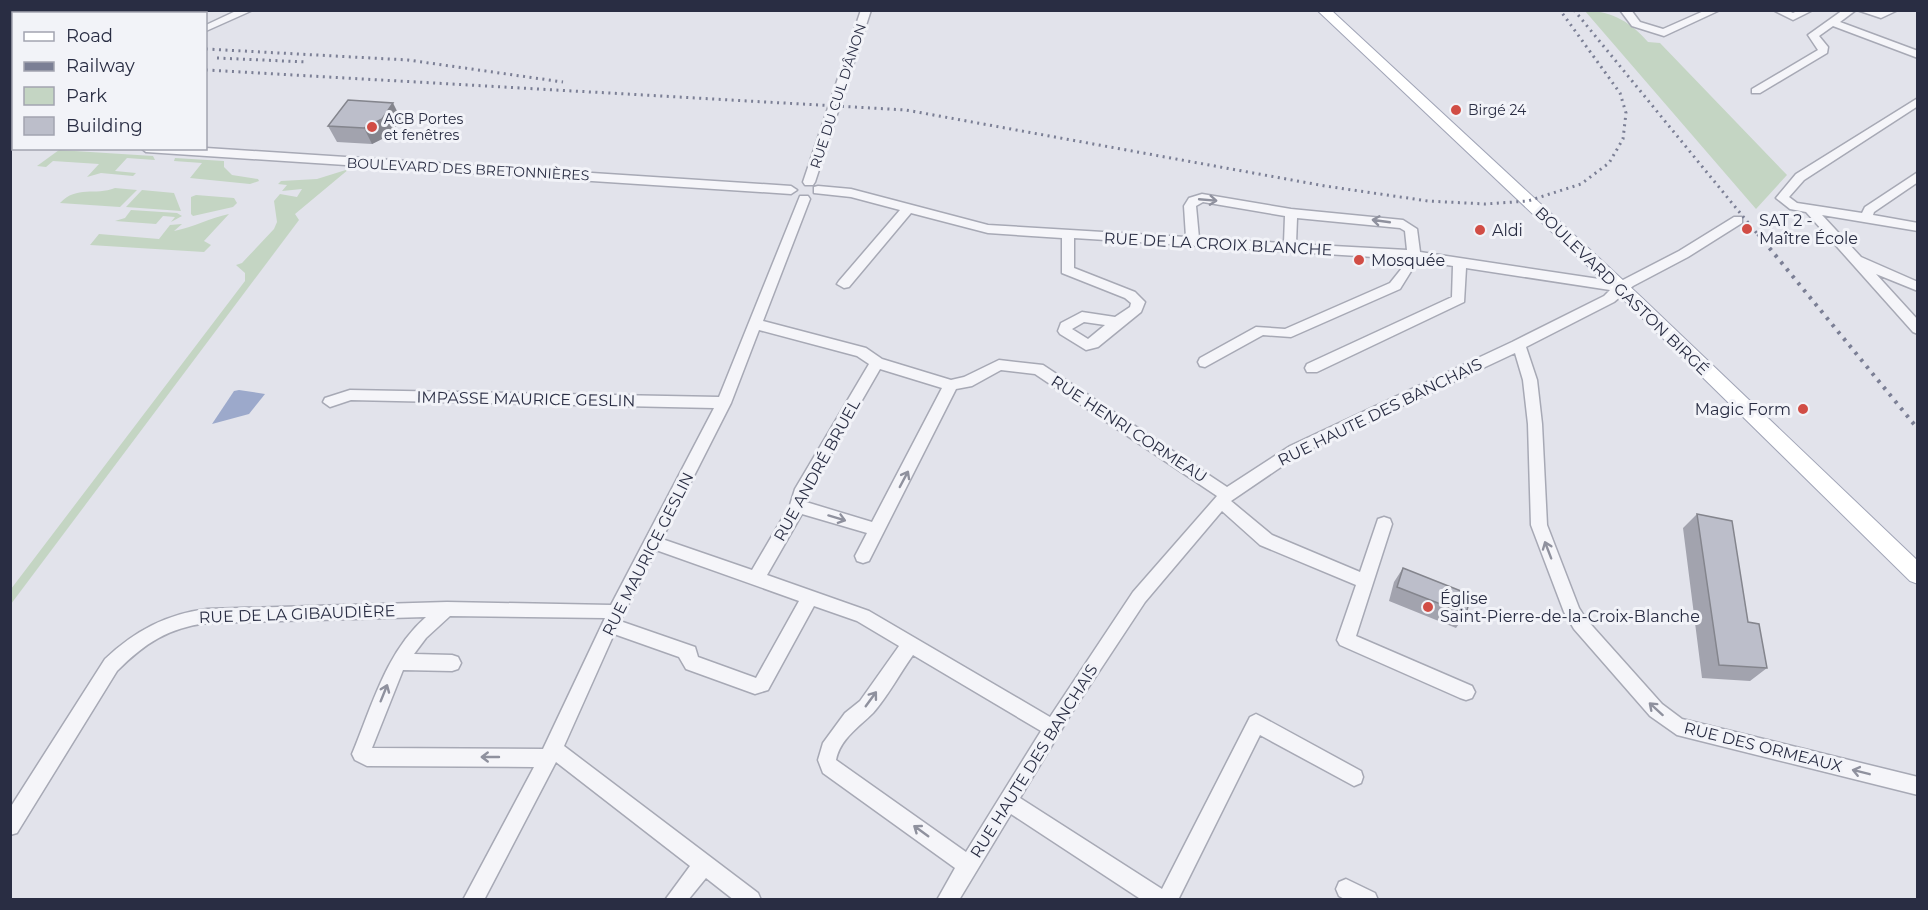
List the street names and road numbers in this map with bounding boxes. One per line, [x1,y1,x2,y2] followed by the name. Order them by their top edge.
[806,21,870,171] street label: RUE DU CUL D'ÂNON
[346,154,590,184] street label: BOULEVARD DES BRETONNIÈRES
[1531,203,1713,379] street label: BOULEVARD GASTON BIRGÉ
[1103,229,1333,259] street label: RUE DE LA CROIX BLANCHE
[1275,354,1485,470] street label: RUE HAUTE DES BANCHAIS
[1047,371,1211,487] street label: RUE HENRI CORMEAU
[416,388,636,410] street label: IMPASSE MAURICE GESLIN
[770,395,864,544] street label: RUE ANDRÉ BRUEL
[598,469,698,639] street label: RUE MAURICE GESLIN
[198,601,396,627] street label: RUE DE LA GIBAUDIÈRE
[966,661,1102,861] street label: RUE HAUTE DES BANCHAIS
[1682,718,1845,776] street label: RUE DES ORMEAUX

